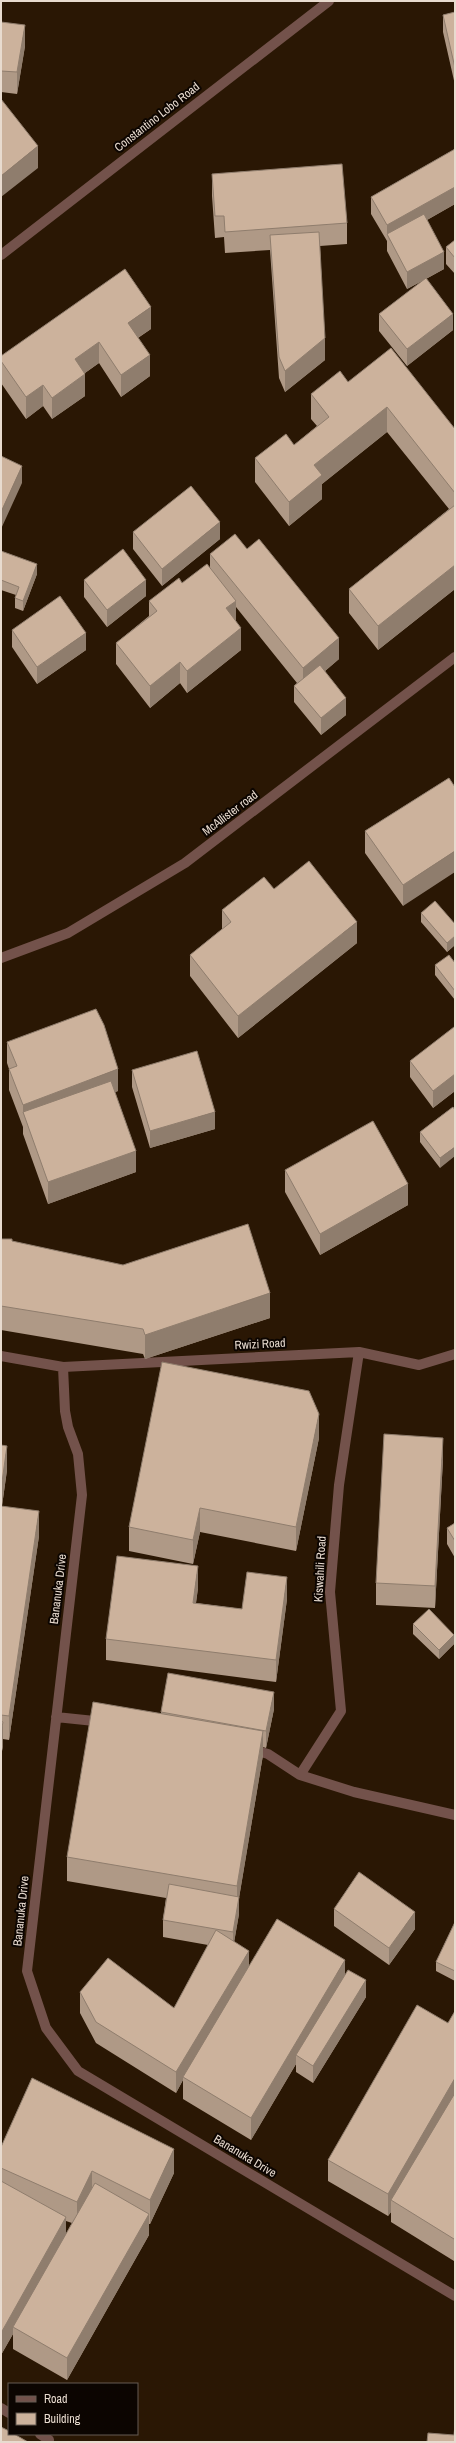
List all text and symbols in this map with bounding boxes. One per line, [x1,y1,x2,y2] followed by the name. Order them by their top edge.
[111,79,203,155] street label: Constantino Lobo Road
[199,787,261,839] street label: McAllister road
[234,1335,286,1353] street label: Rwizi Road
[310,1536,330,1602] street label: Kiswahili Road
[46,1553,70,1625] street label: Bananuka Drive
[9,1875,33,1947] street label: Bananuka Drive
[211,2131,279,2181] street label: Bananuka Drive
[8,2383,138,2435] legend
[44,2391,68,2407] text: Road
[44,2411,81,2427] text: Building

